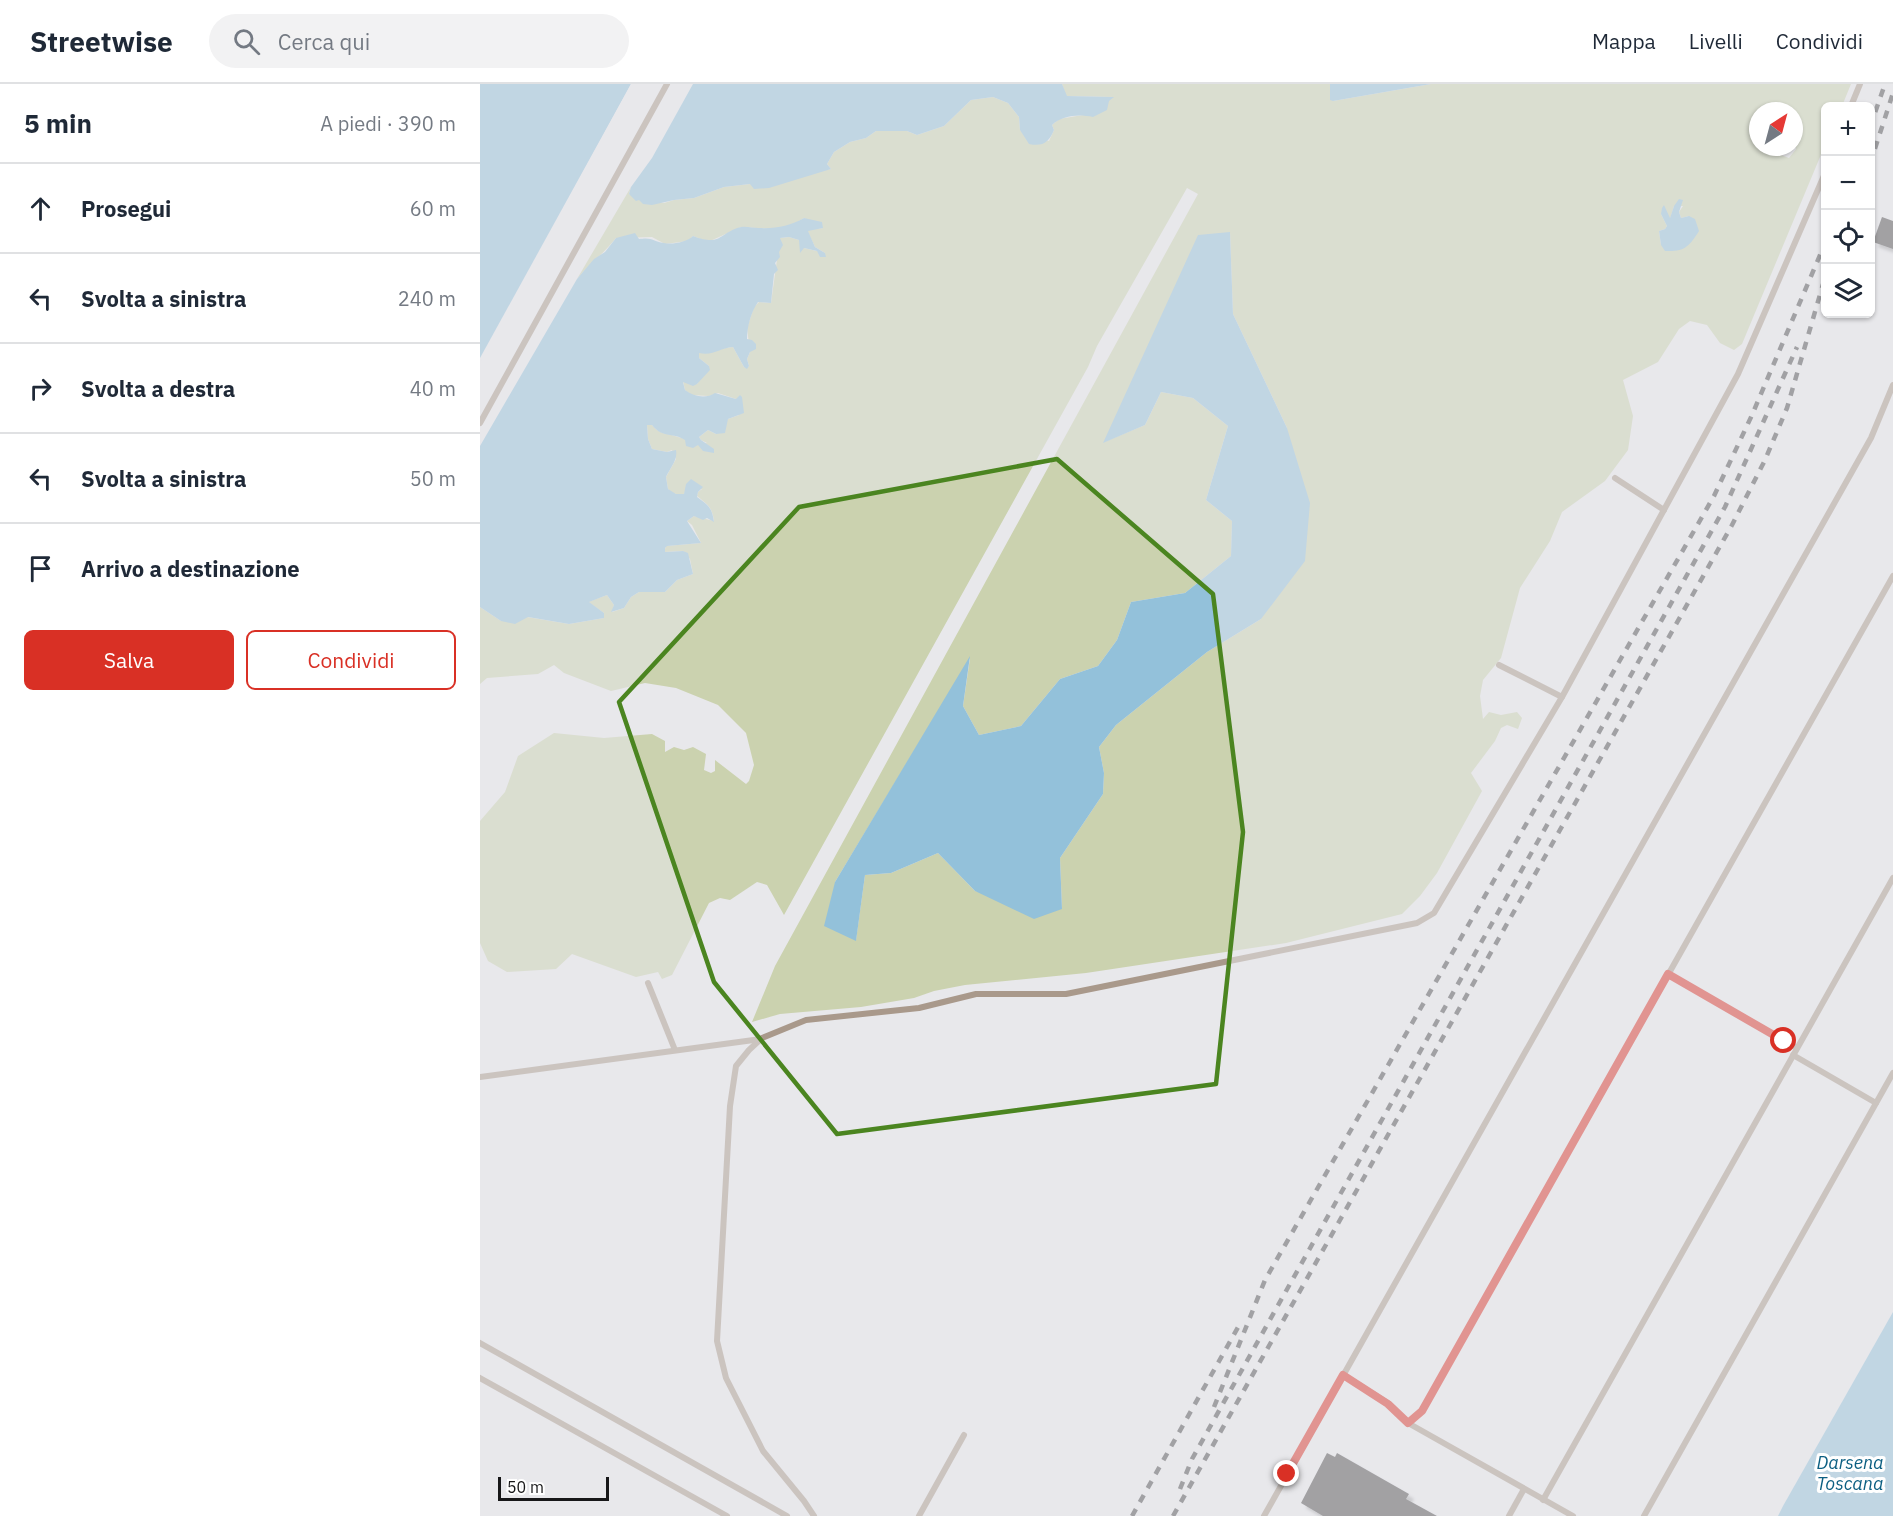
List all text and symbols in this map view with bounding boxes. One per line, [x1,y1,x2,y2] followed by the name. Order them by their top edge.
[209,14,629,68] search box
[30,23,173,60] text: Streetwise
[230,25,263,58] icon: search
[278,27,370,56] text: Cerca qui
[1592,27,1656,55] text: Mappa
[1689,27,1743,55] text: Livelli
[1776,27,1863,55] text: Condividi
[1749,102,1803,156] north arrow
[1821,102,1875,318] map controls
[1821,102,1875,156] button: +
[24,106,92,140] text: 5 min
[320,110,456,137] text: A piedi · 390 m
[1821,156,1875,210] button: −
[24,192,57,225] icon: ahead
[81,194,171,223] text: Prosegui
[410,195,456,222] text: 60 m
[1821,210,1875,264] button: locate
[1821,264,1875,318] button: layers
[24,282,57,315] icon: left
[81,284,246,313] text: Svolta a sinistra
[398,285,456,312] text: 240 m
[24,372,57,405] icon: right
[81,374,235,403] text: Svolta a destra
[410,375,456,402] text: 40 m
[24,462,57,495] icon: left
[81,464,246,493] text: Svolta a sinistra
[410,465,456,492] text: 50 m
[24,552,57,585] icon: arrive
[81,554,300,583] text: Arrivo a destinazione
[24,630,234,690] button: Salva
[246,630,456,690] button: Condividi
[1770,1027,1796,1053] route start
[1816,1451,1884,1495] water label: Darsena Toscana
[1273,1460,1299,1486] route end
[498,1474,609,1502] scale bar
[507,1477,544,1497] text: 50 m

